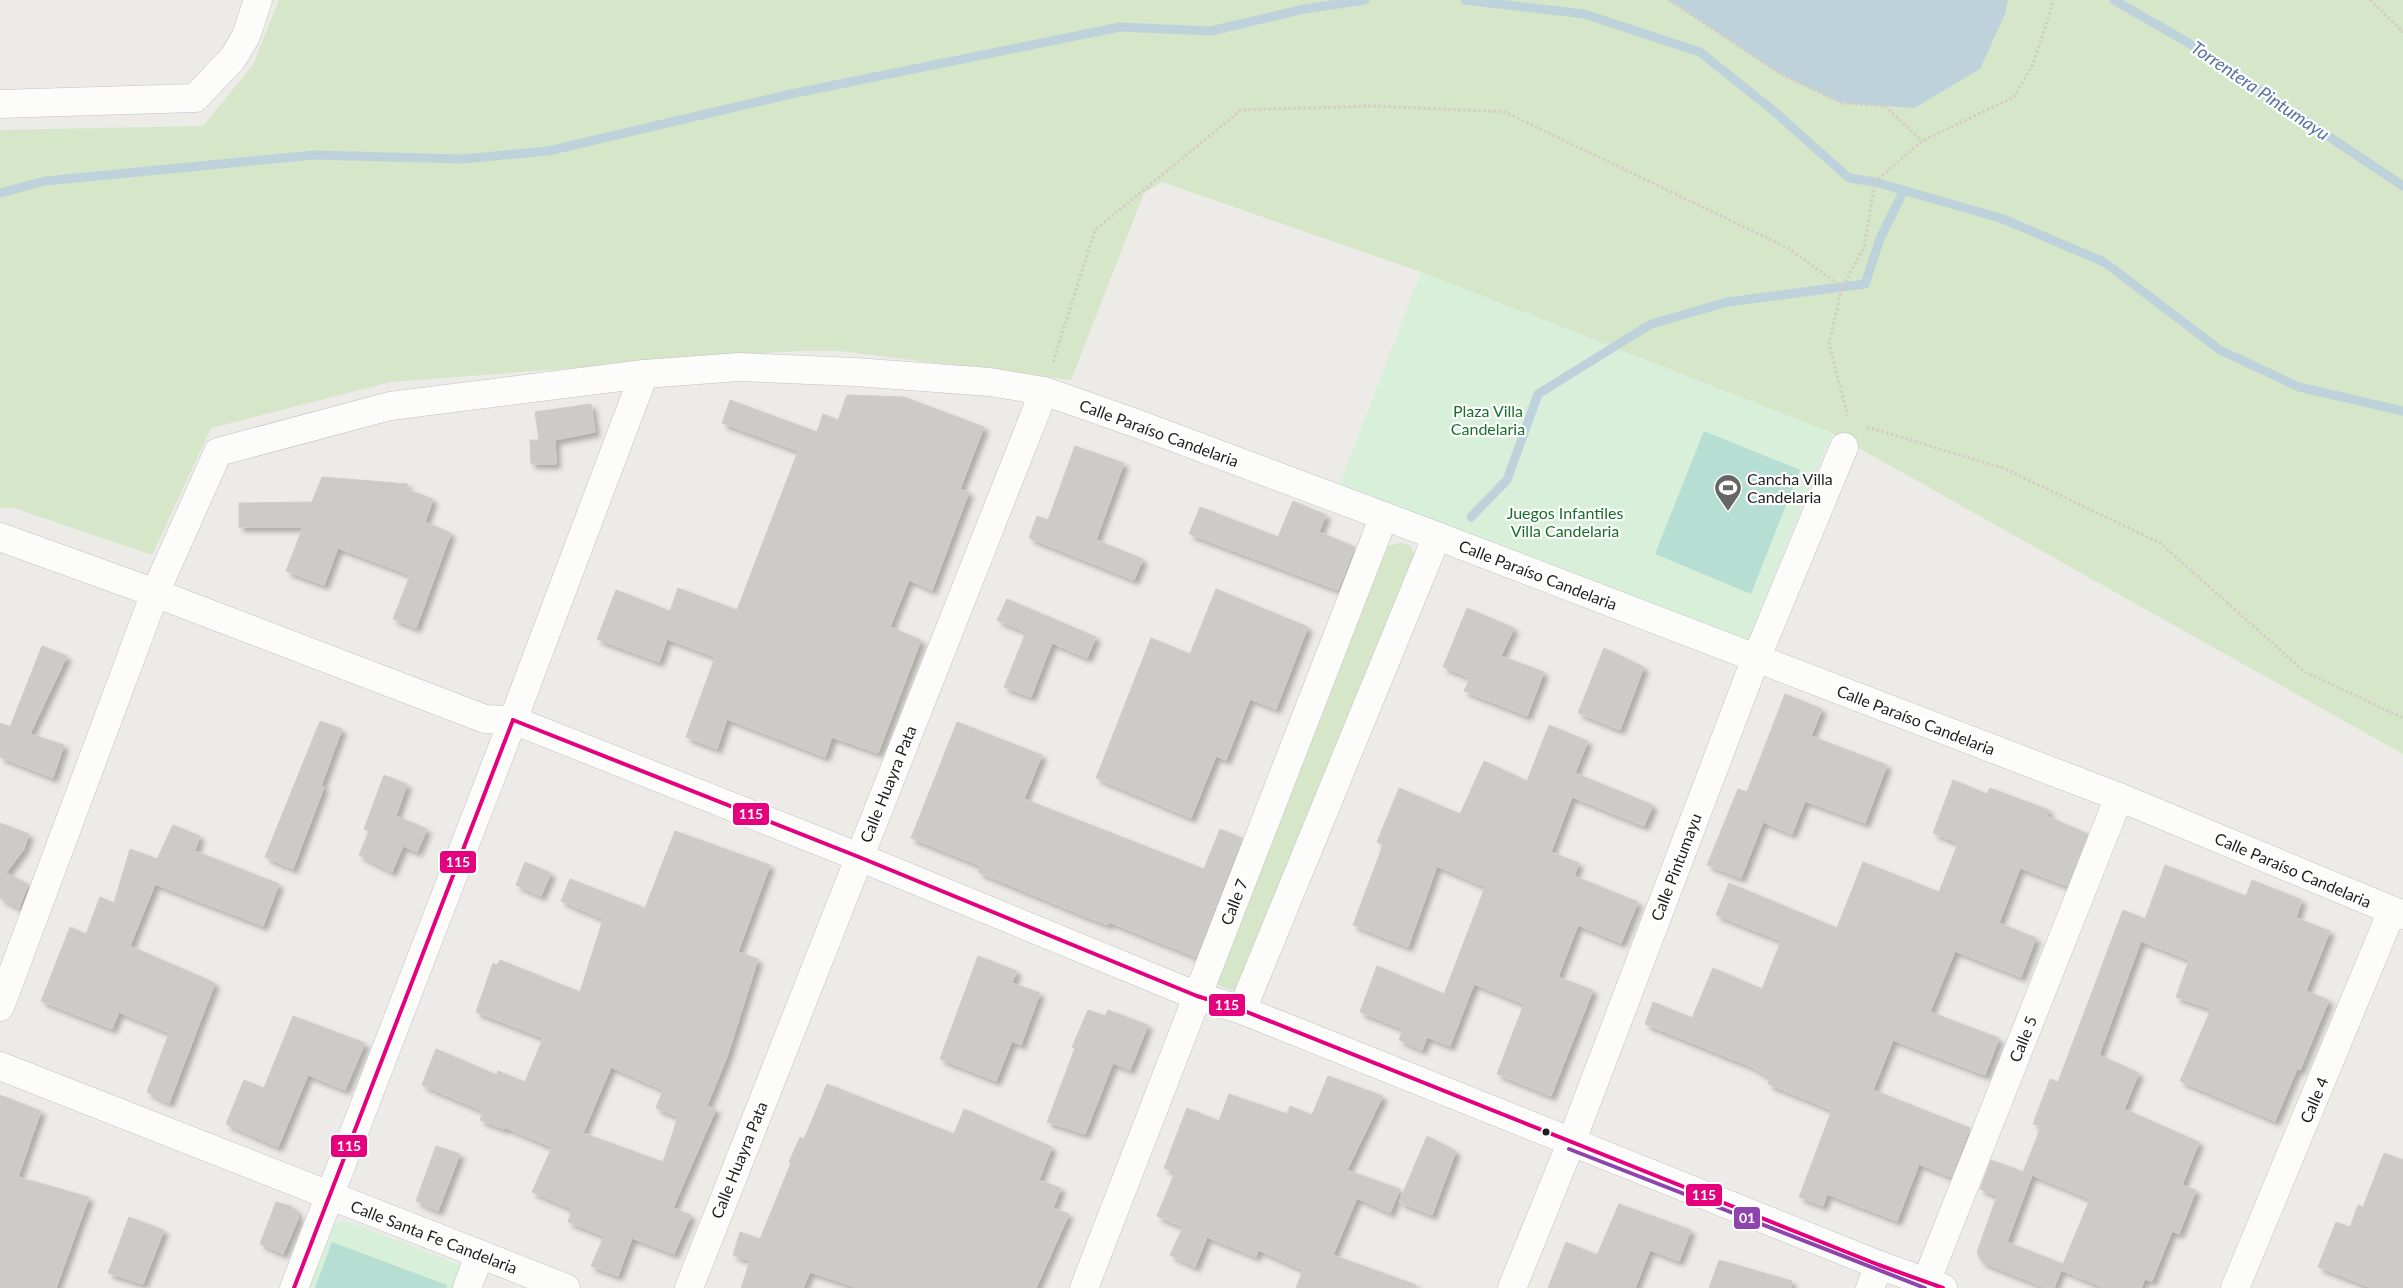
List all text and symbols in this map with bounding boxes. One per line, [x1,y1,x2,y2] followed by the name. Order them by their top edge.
[2187,36,2334,145] water label: Torrentera Pintumayu
[1077,395,1241,470] street label: Calle Paraíso Candelaria
[1451,401,1525,438] park label: Plaza Villa Candelaria
[1747,469,1833,506] place label: Cancha Villa Candelaria
[1713,473,1743,512] sports icon: Cancha Villa Candelaria
[1507,503,1623,540] park label: Juegos Infantiles Villa Candelaria
[1456,536,1620,613] street label: Calle Paraíso Candelaria
[1834,681,1998,758] street label: Calle Paraíso Candelaria
[855,723,920,845] street label: Calle Huayra Pata
[732,802,770,826] line badge: 115
[739,805,763,822] text: 115
[1646,810,1705,923] street label: Calle Pintumayu
[2212,828,2374,911] street label: Calle Paraíso Candelaria
[439,850,477,874] line badge: 115
[446,853,470,870] text: 115
[1216,876,1251,928] street label: Calle 7
[1208,993,1246,1017] line badge: 115
[1215,996,1239,1013] text: 115
[2005,1013,2040,1065] street label: Calle 5
[2295,1074,2332,1126] street label: Calle 4
[706,1099,771,1221] street label: Calle Huayra Pata
[1541,1127,1551,1137] unlabelled marker
[330,1134,368,1158] line badge: 115
[337,1137,361,1154] text: 115
[1685,1183,1723,1207] line badge: 115
[1692,1186,1716,1203] text: 115
[348,1196,520,1277] street label: Calle Santa Fe Candelaria
[1733,1206,1761,1230] line badge: 01
[1739,1209,1755,1226] text: 01

